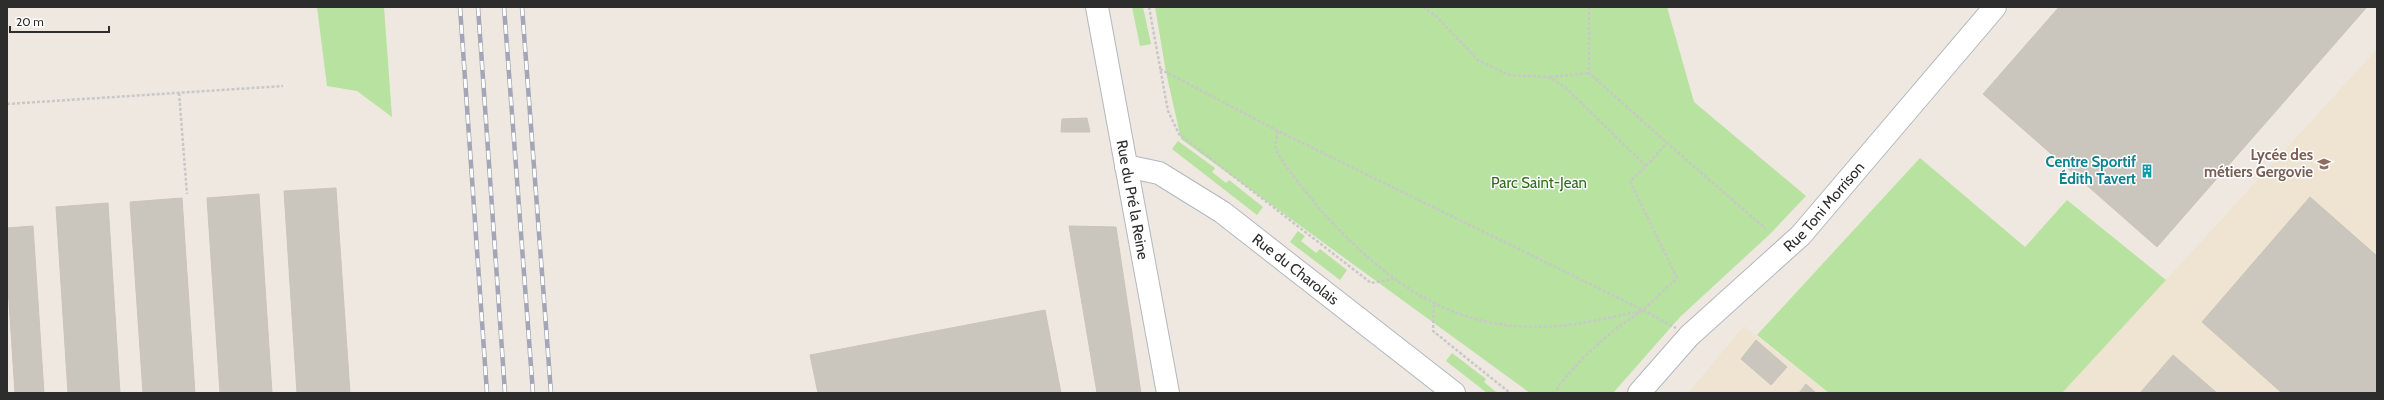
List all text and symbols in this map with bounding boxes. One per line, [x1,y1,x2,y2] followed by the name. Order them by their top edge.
[10,8,109,34] scale bar
[16,14,44,29] text: 20 m
[1113,138,1152,261] street label: Rue du Pré la Reine
[2204,146,2313,181] place label: Lycée des métiers Gergovie
[2045,153,2136,188] place label: Centre Sportif Édith Tavert
[2316,156,2332,172] school or university icon: Lycée des métiers Gergovie
[1780,158,1868,255] street label: Rue Toni Morrison
[2139,163,2155,179] building icon: Centre Sportif Édith Tavert
[1491,174,1587,192] park label: Parc Saint-Jean
[1249,230,1342,309] street label: Rue du Charolais

